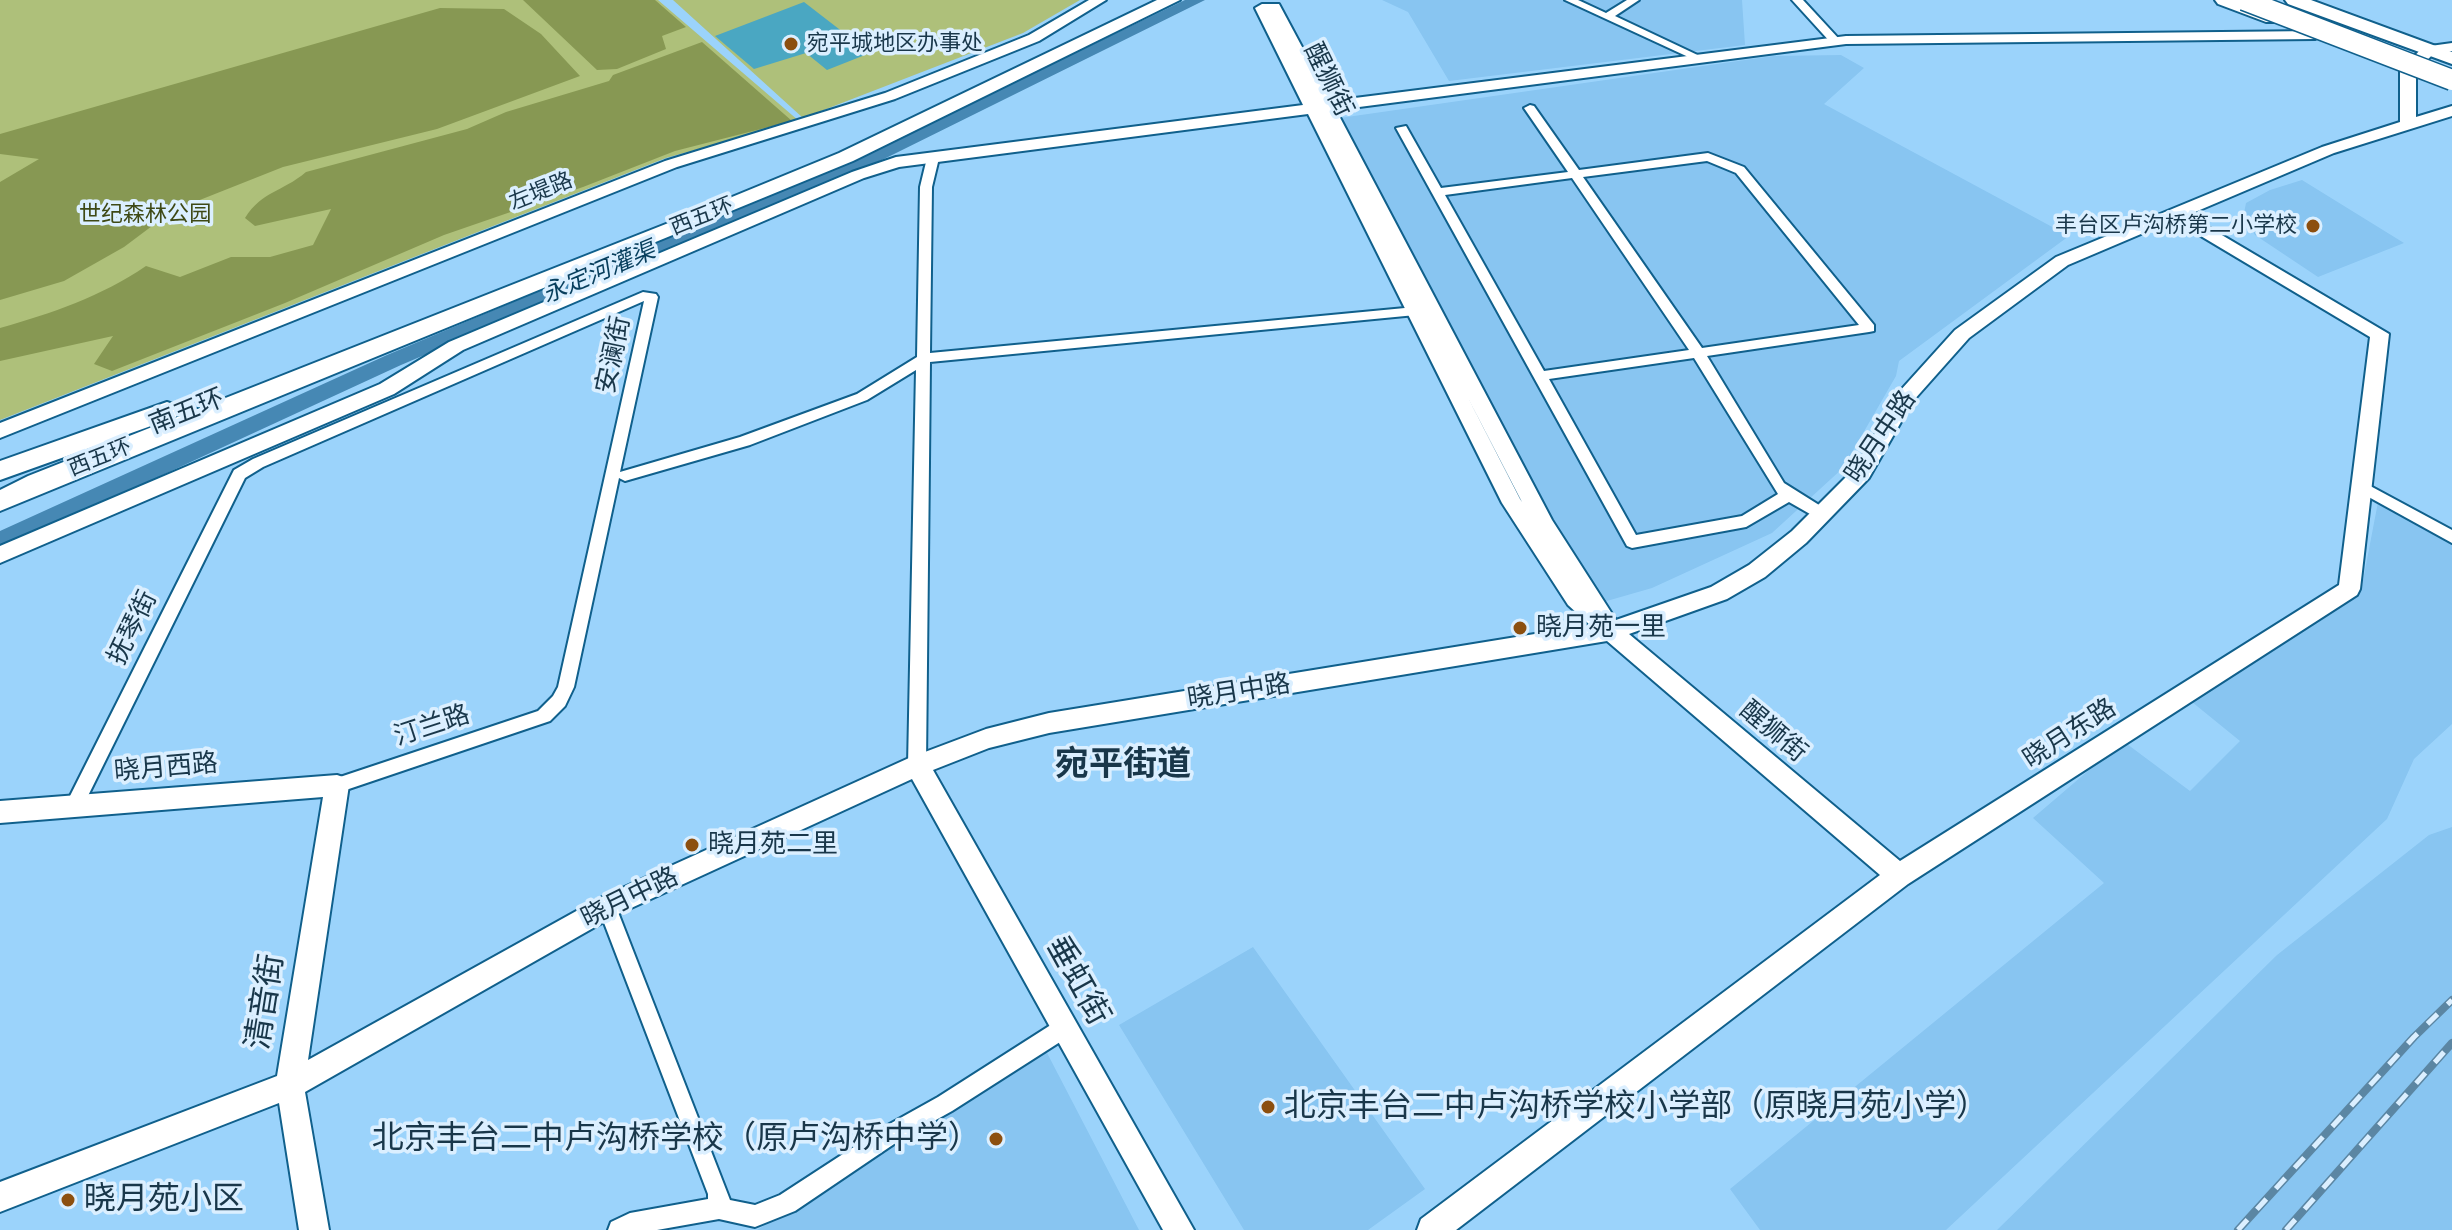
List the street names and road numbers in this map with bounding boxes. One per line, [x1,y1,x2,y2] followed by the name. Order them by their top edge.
[1297,38,1359,122] street label: 醒狮街
[505,167,577,217] street label: 左堤路
[666,192,738,242] street label: 西五环
[591,314,637,396] street label: 安澜街
[145,383,229,441] street label: 南五环
[1839,385,1923,489] street label: 晓月中路
[64,433,136,483] street label: 西五环
[102,586,164,670] street label: 抚琴街
[1185,668,1293,716] street label: 晓月中路
[2018,693,2122,775] street label: 晓月东路
[1733,695,1813,769] street label: 醒狮街
[390,699,474,753] street label: 汀兰路
[113,748,219,788] street label: 晓月西路
[576,861,684,935] street label: 晓月中路
[1037,930,1117,1032] street label: 垂虹街
[240,952,292,1052] street label: 清音街

